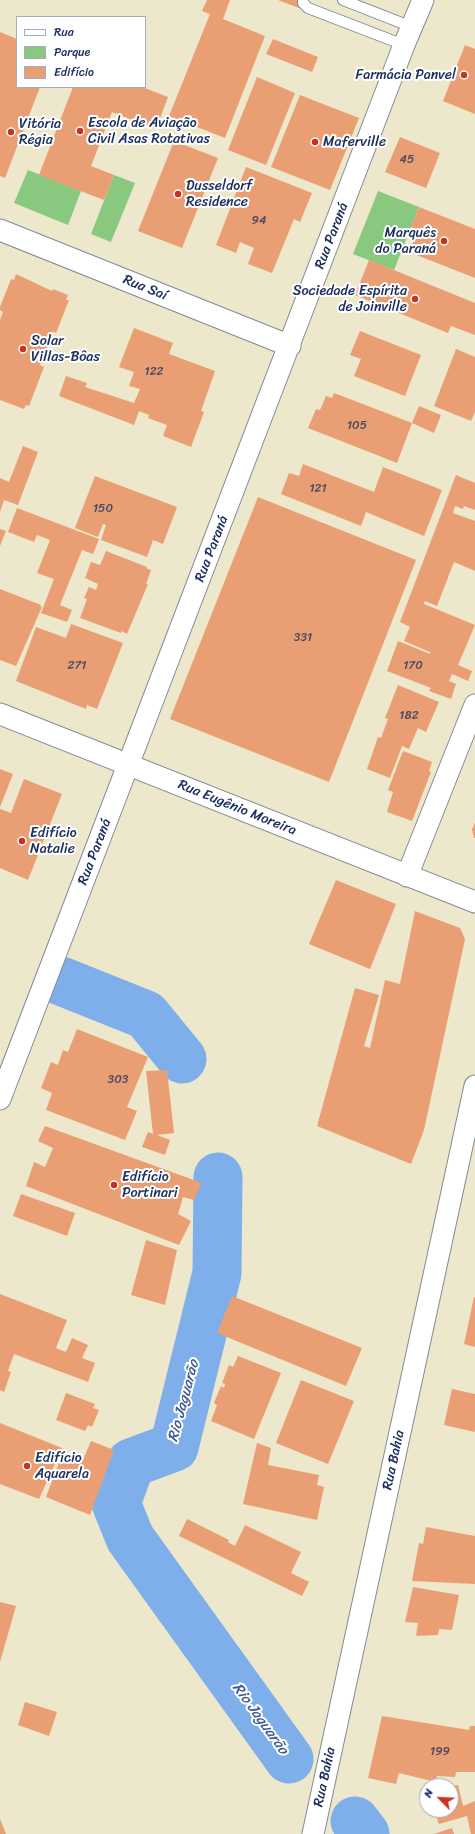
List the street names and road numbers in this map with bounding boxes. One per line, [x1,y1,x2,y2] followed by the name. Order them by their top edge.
[312,201,352,271] street label: Rua Paraná
[120,272,170,304] street label: Rua Saí
[192,514,232,584] street label: Rua Paraná
[175,777,299,839] street label: Rua Eugênio Moreira
[75,817,115,887] street label: Rua Paraná
[379,1429,409,1491] street label: Rua Bahia
[310,1746,340,1808] street label: Rua Bahia

